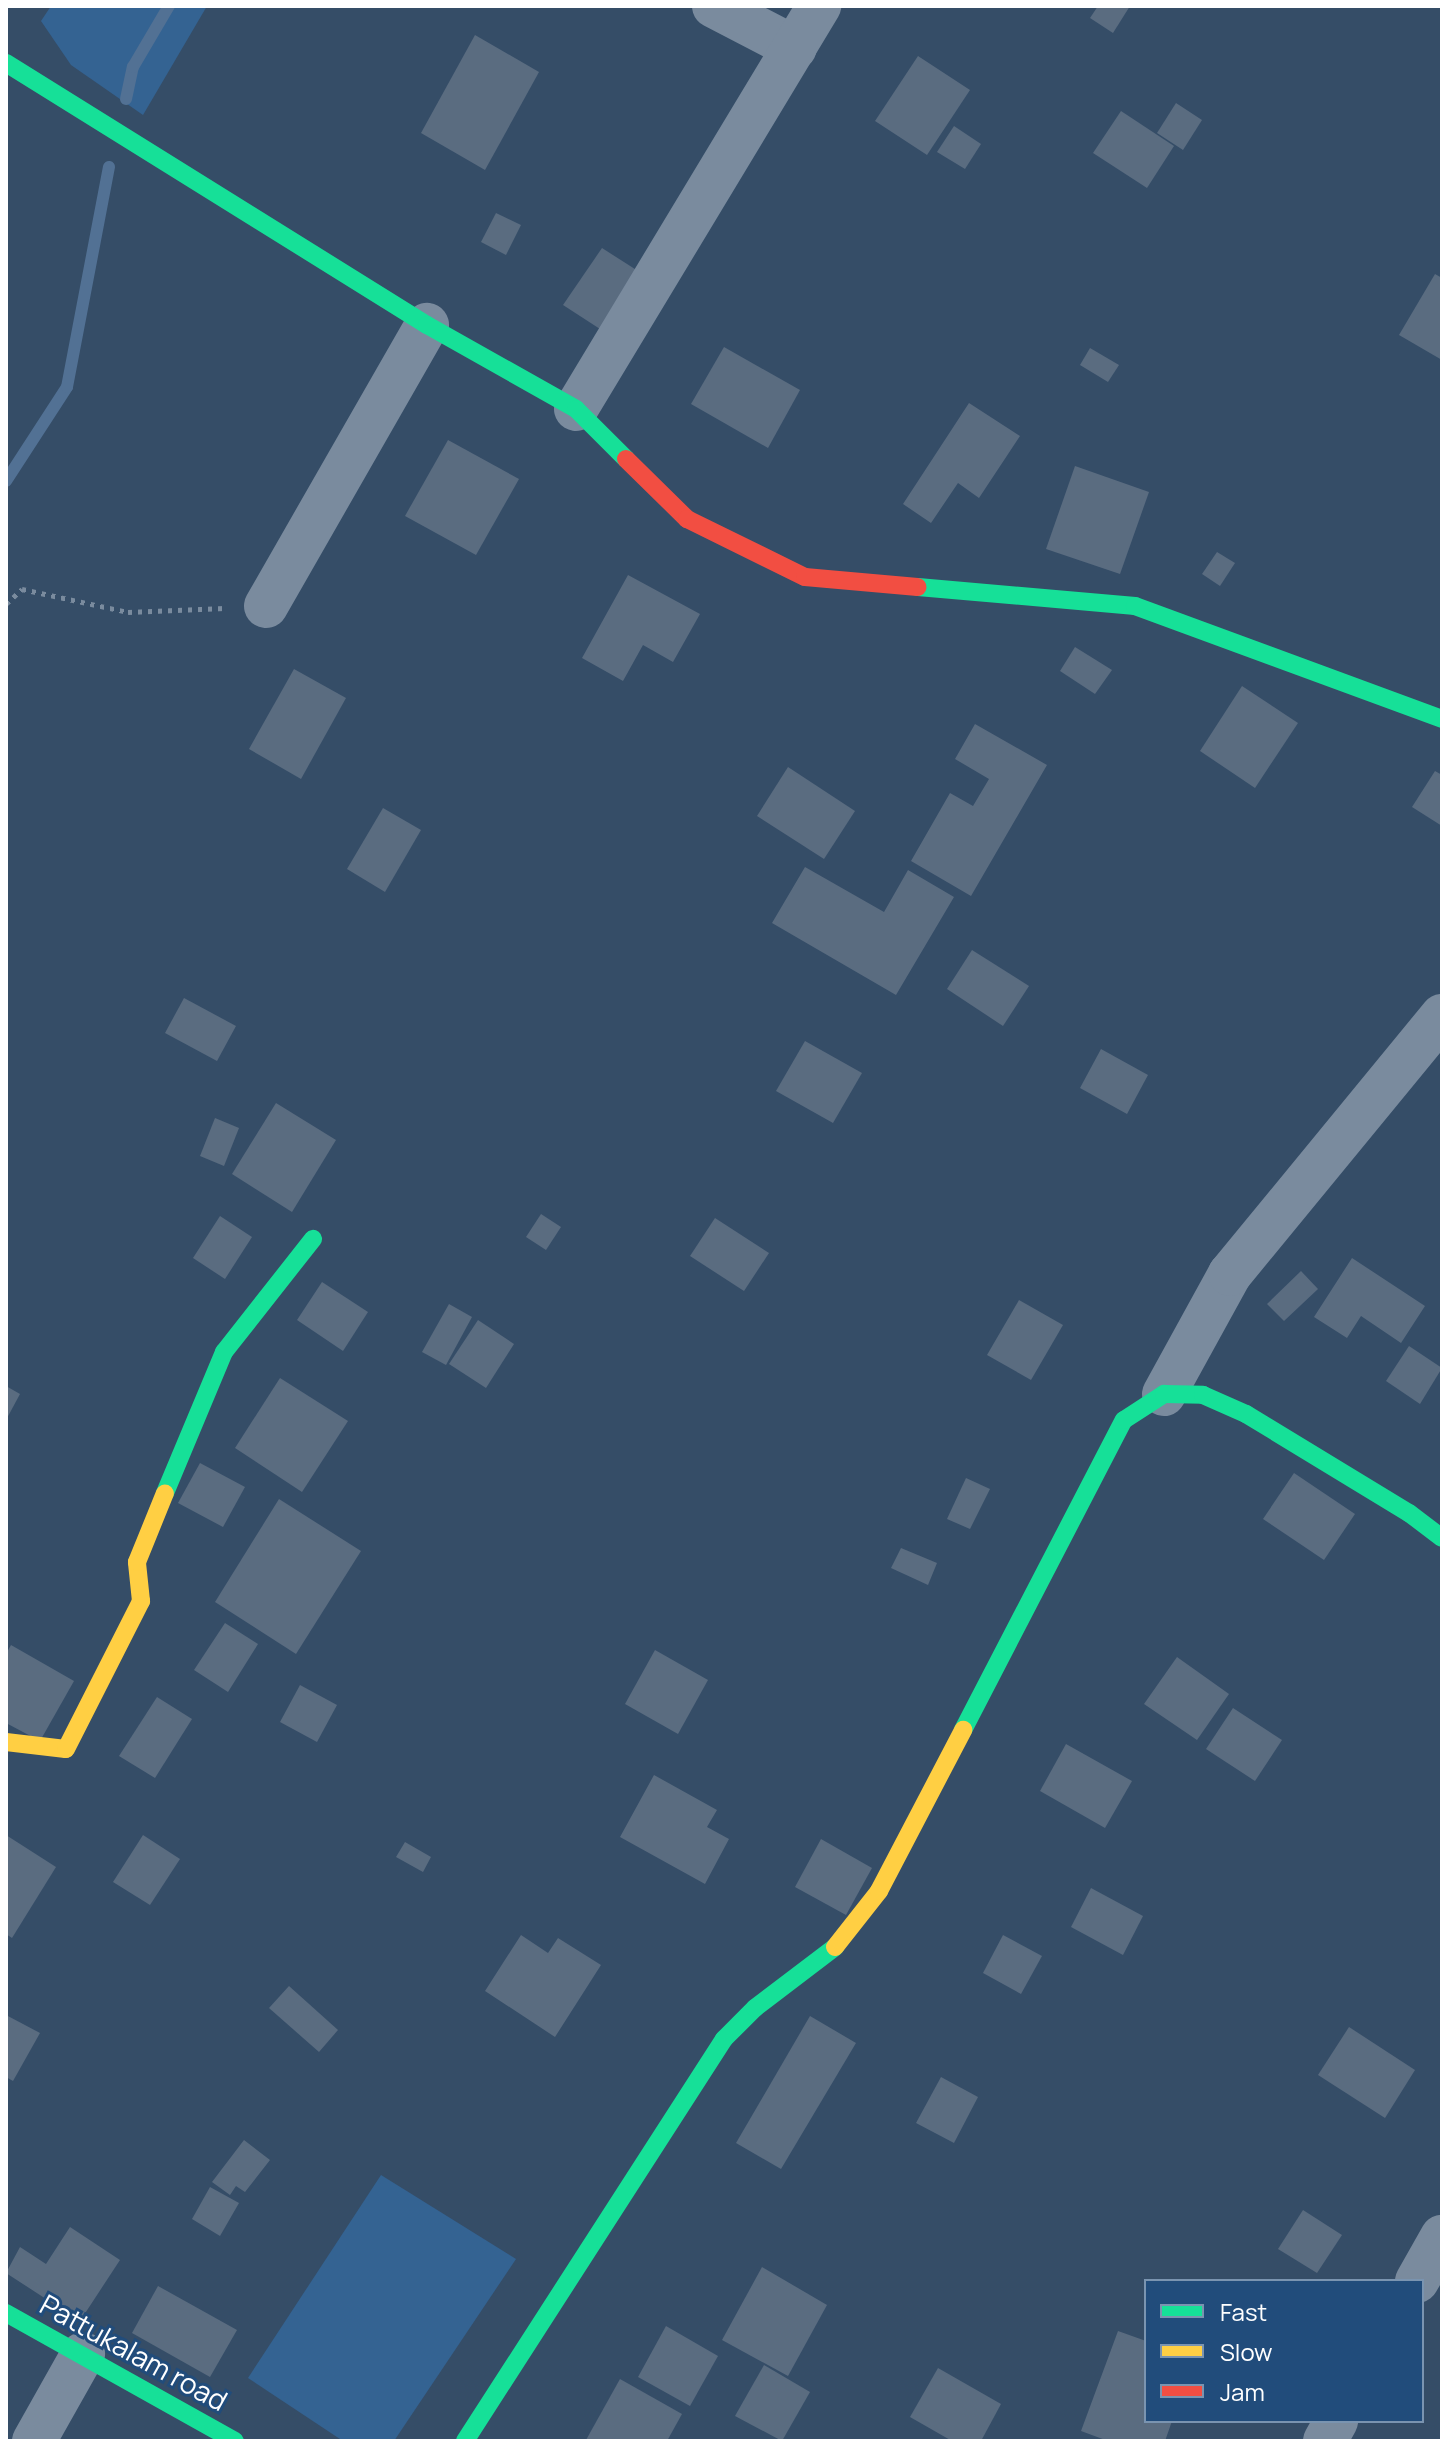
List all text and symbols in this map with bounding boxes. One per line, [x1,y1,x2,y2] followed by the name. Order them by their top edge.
[1144,2279,1424,2423] legend
[35,2287,233,2417] street label: Pattukalam road
[1220,2295,1267,2328] text: Fast
[1220,2335,1273,2368] text: Slow
[1220,2375,1265,2408] text: Jam

